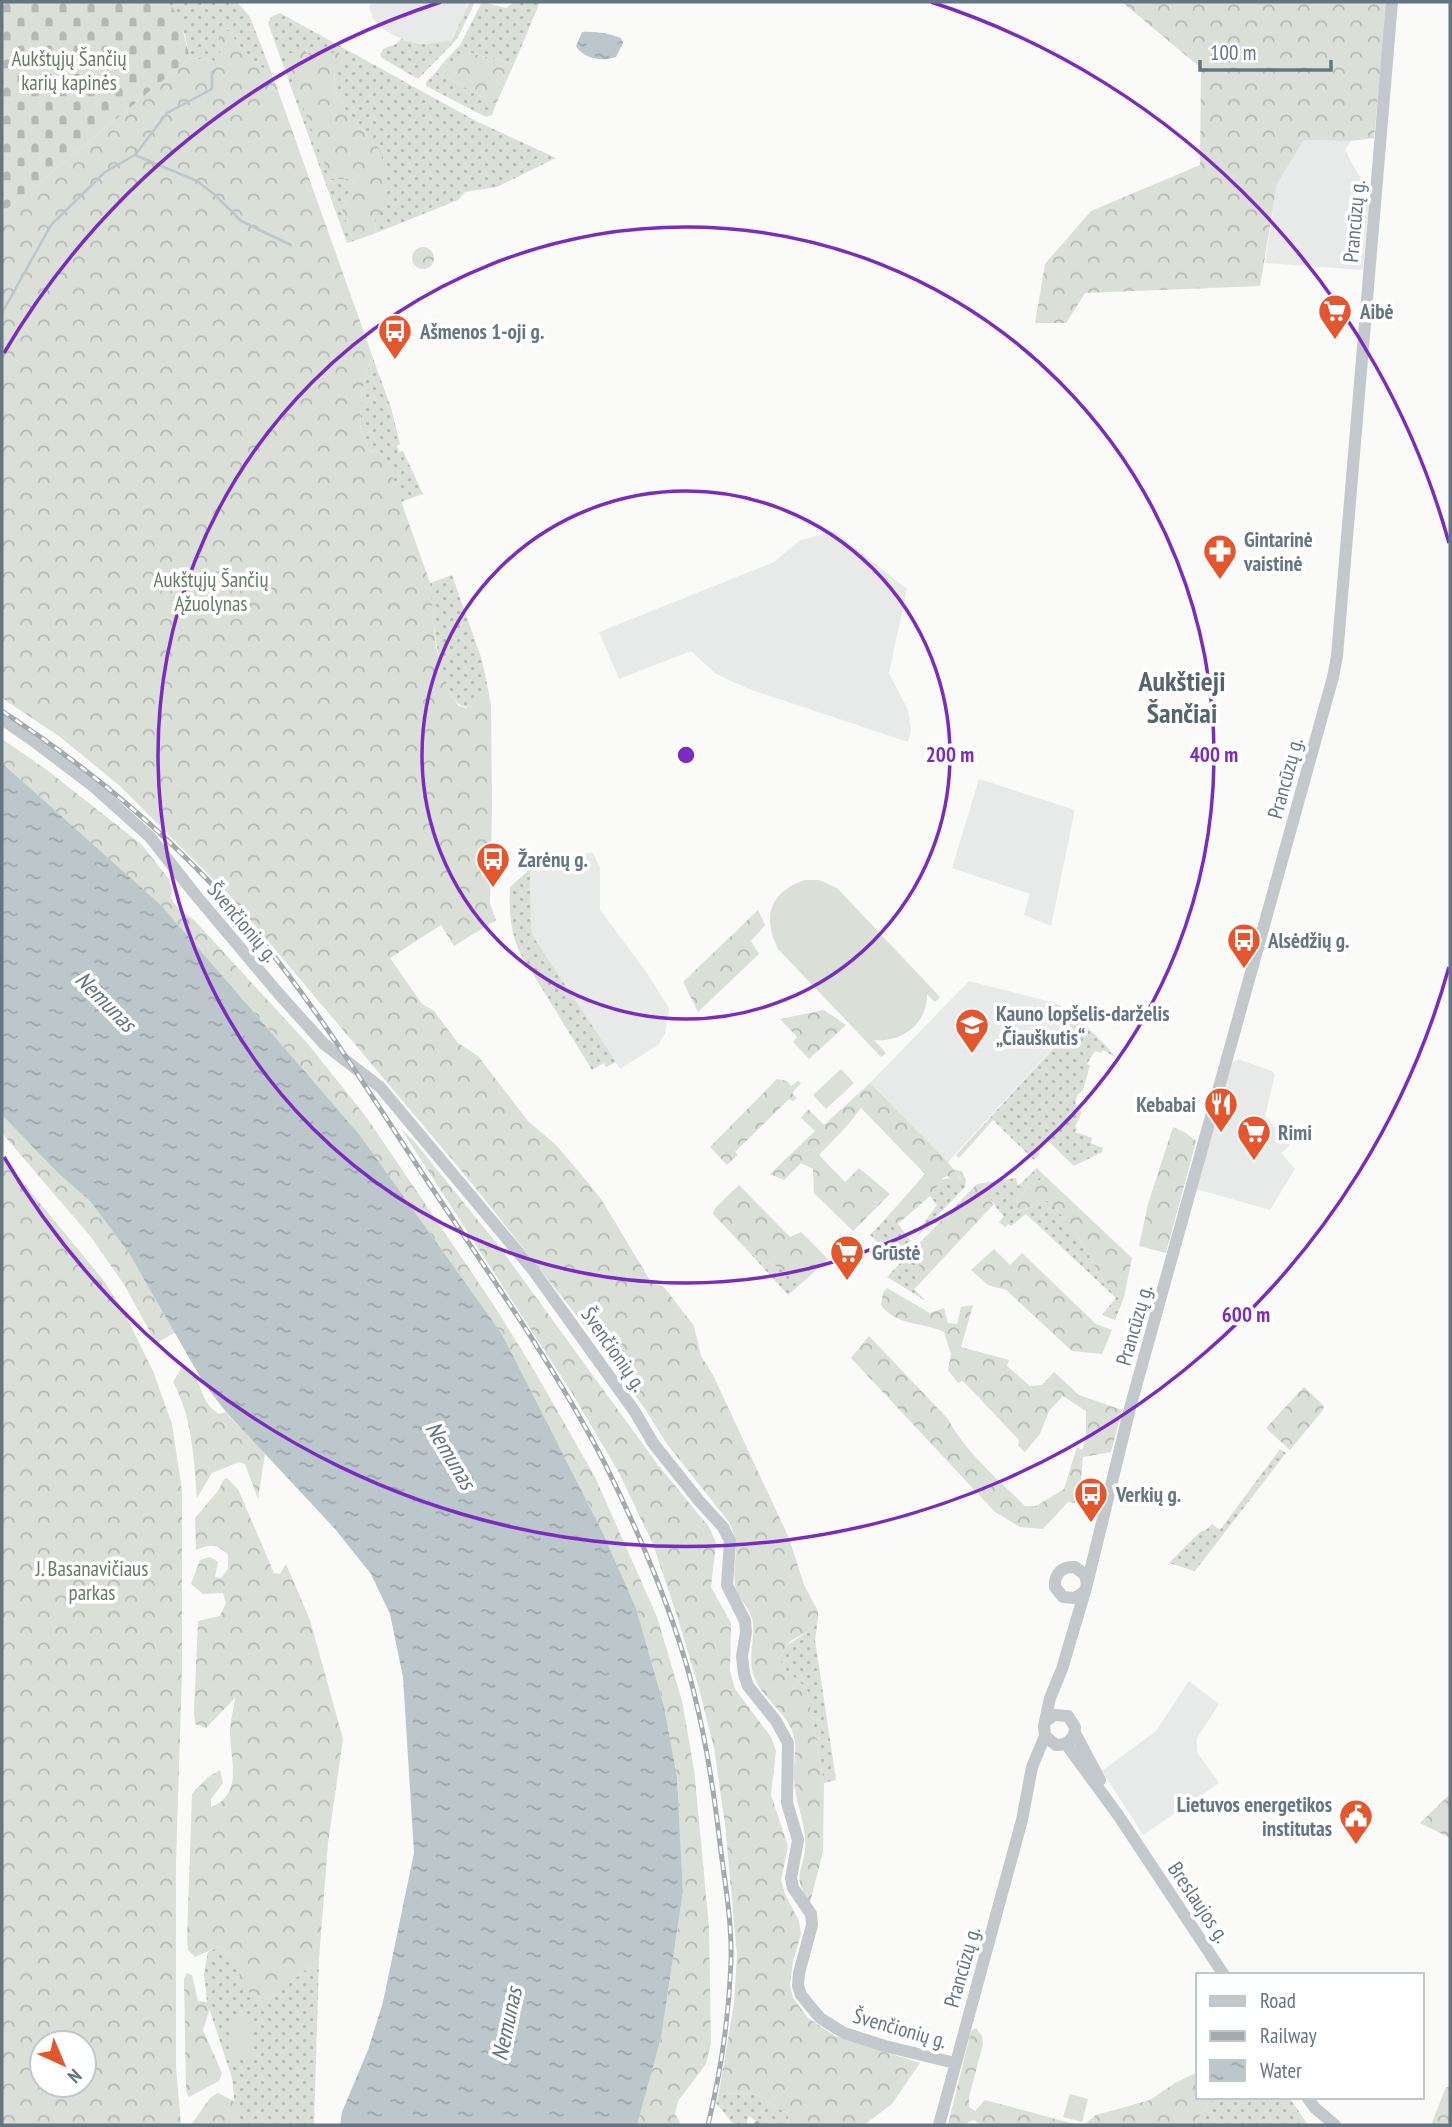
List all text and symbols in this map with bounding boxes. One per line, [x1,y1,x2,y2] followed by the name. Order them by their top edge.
[1200,28,1331,72] scale bar
[1210,39,1256,66] text: 100 m
[11,45,127,96] park label: Aukštųjų Šančių karių kapinės
[1337,179,1371,263] street label: Prancūzų g.
[1316,292,1354,341] supermarket icon: Aibė
[1359,298,1394,325] place label: Aibė
[376,312,414,361] bus stop icon: Ašmenos 1-oji g.
[419,318,544,345] place label: Ašmenos 1-oji g.
[1243,526,1313,577] place label: Gintarinė vaistinė
[1201,532,1239,581] pharmacy icon: Gintarinė vaistinė
[153,566,269,617] park label: Aukštųjų Šančių Ąžuolynas
[1138,662,1225,731] district label: Aukštieji Šančiai
[1261,735,1309,821] street label: Prancūzų g.
[926,741,974,768] text: 200 m
[1190,741,1238,768] text: 400 m
[674,743,698,767] centre of rings
[474,840,512,889] bus stop icon: Žarėnų g.
[518,846,588,873] place label: Žarėnų g.
[202,876,284,968] street label: Švenčionių g.
[1225,921,1263,970] bus stop icon: Alsėdžių g.
[1267,927,1349,954] place label: Alsėdžių g.
[70,965,144,1039] water label: Nemunas
[996,1000,1170,1051] place label: Kauno lopšelis-darželis „Čiauškutis“
[953,1006,991,1055] school or university icon: Kauno lopšelis-darželis „Čiauškutis“
[1202,1085,1240,1134] restaurant icon: Kebabai
[1136,1091,1196,1118] place label: Kebabai
[1235,1113,1273,1162] supermarket icon: Rimi
[1278,1119,1312,1146] place label: Rimi
[828,1233,866,1282] supermarket icon: Grūstė
[872,1239,921,1266] place label: Grūstė
[1110,1281,1158,1369] street label: Prancūzų g.
[1222,1301,1270,1328] text: 600 m
[575,1302,653,1396] street label: Švenčionių g.
[420,1416,484,1496] water label: Nemunas
[1072,1475,1110,1524] bus stop icon: Verkių g.
[1115,1481,1181,1508] place label: Verkių g.
[35,1555,148,1606] park label: J. Basanavičiaus parkas
[1177,1791,1332,1842] place label: Lietuvos energetikos institutas
[1337,1797,1375,1846] public building icon: Lietuvos energetikos institutas
[1162,1856,1236,1948] street label: Breslaujos g.
[938,1923,986,2011] street label: Prancūzų g.
[1196,1973,1424,2099] legend
[484,1983,528,2063] water label: Nemunas
[1260,1987,1296,2014] text: Road
[850,2002,950,2054] street label: Švenčionių g.
[1260,2022,1317,2049] text: Railway
[28,2029,98,2099] north arrow
[1260,2057,1302,2084] text: Water
[63,2064,87,2088] text: N

